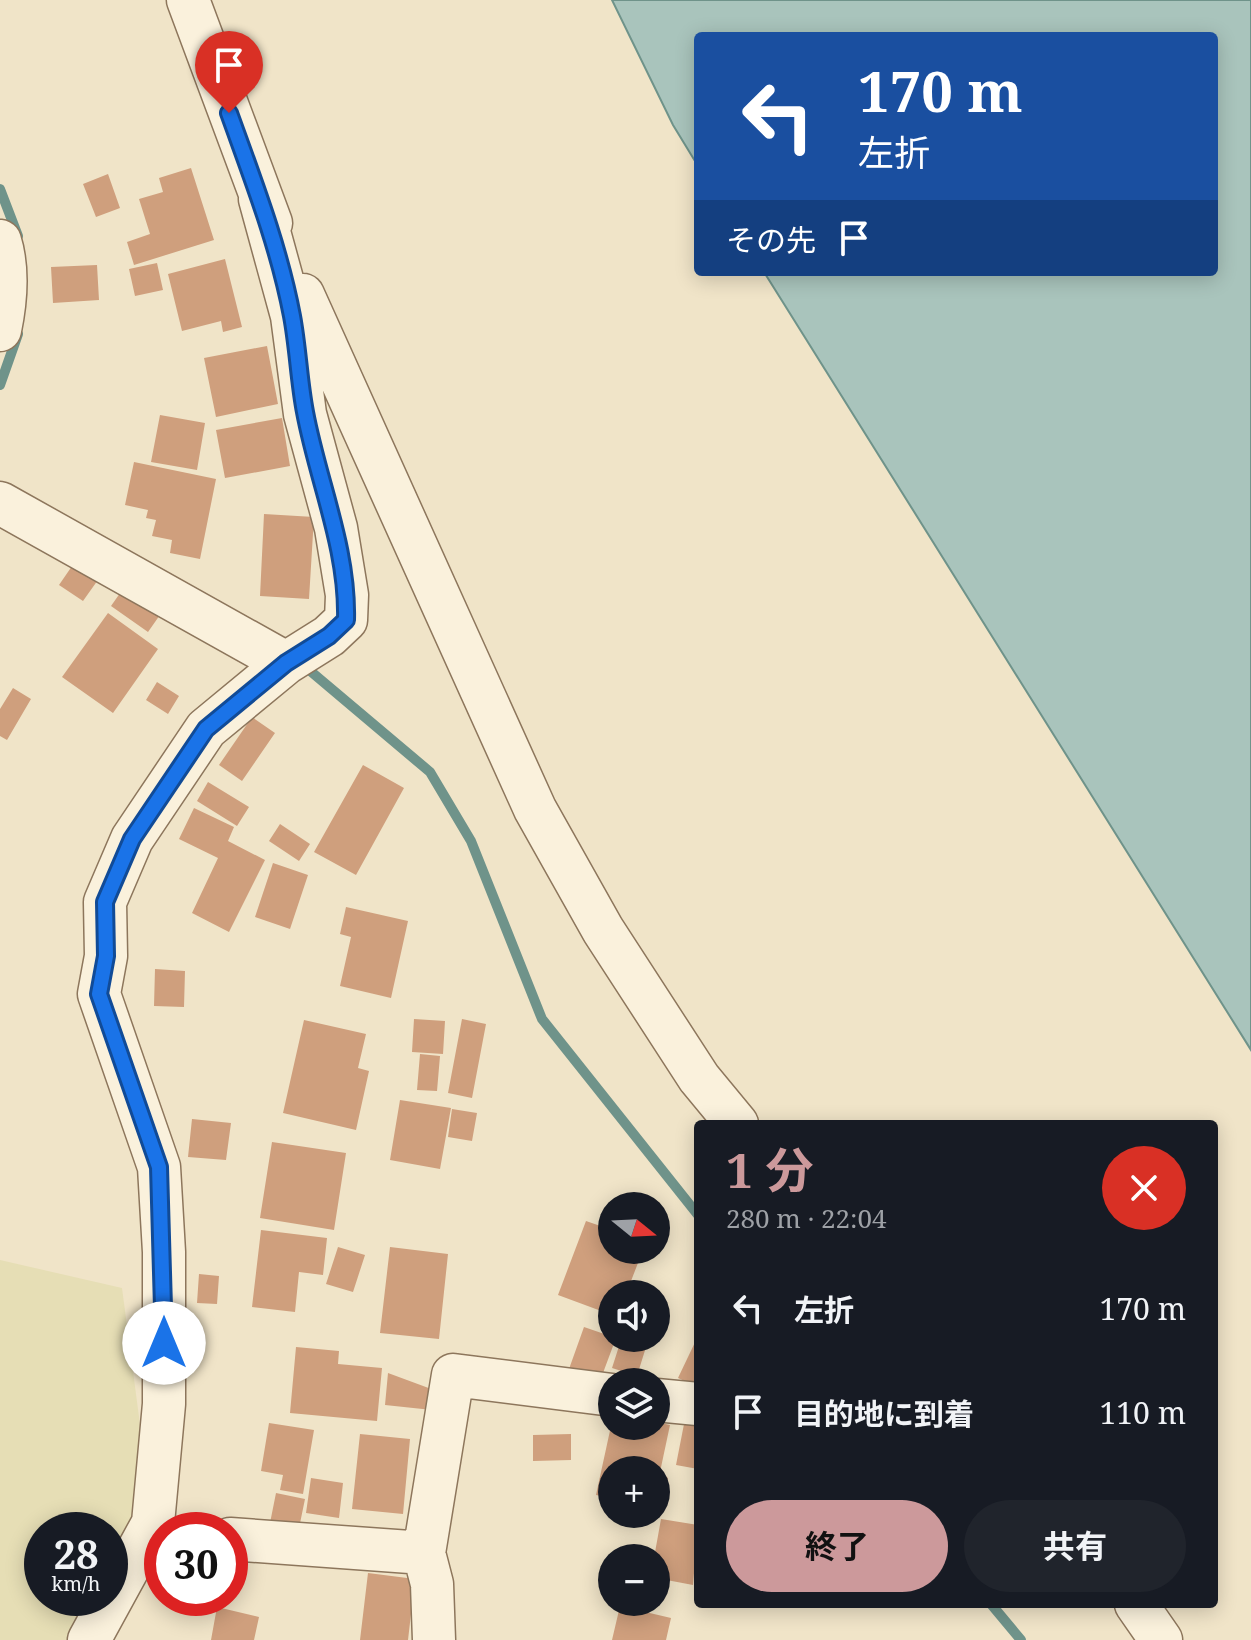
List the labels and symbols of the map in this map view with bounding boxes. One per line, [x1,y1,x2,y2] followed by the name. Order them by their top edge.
[195,31,263,113] pin
[598,1192,670,1264] north arrow
[122,1301,206,1385] position arrow
[144,1512,248,1616] speed limit sign: 30

